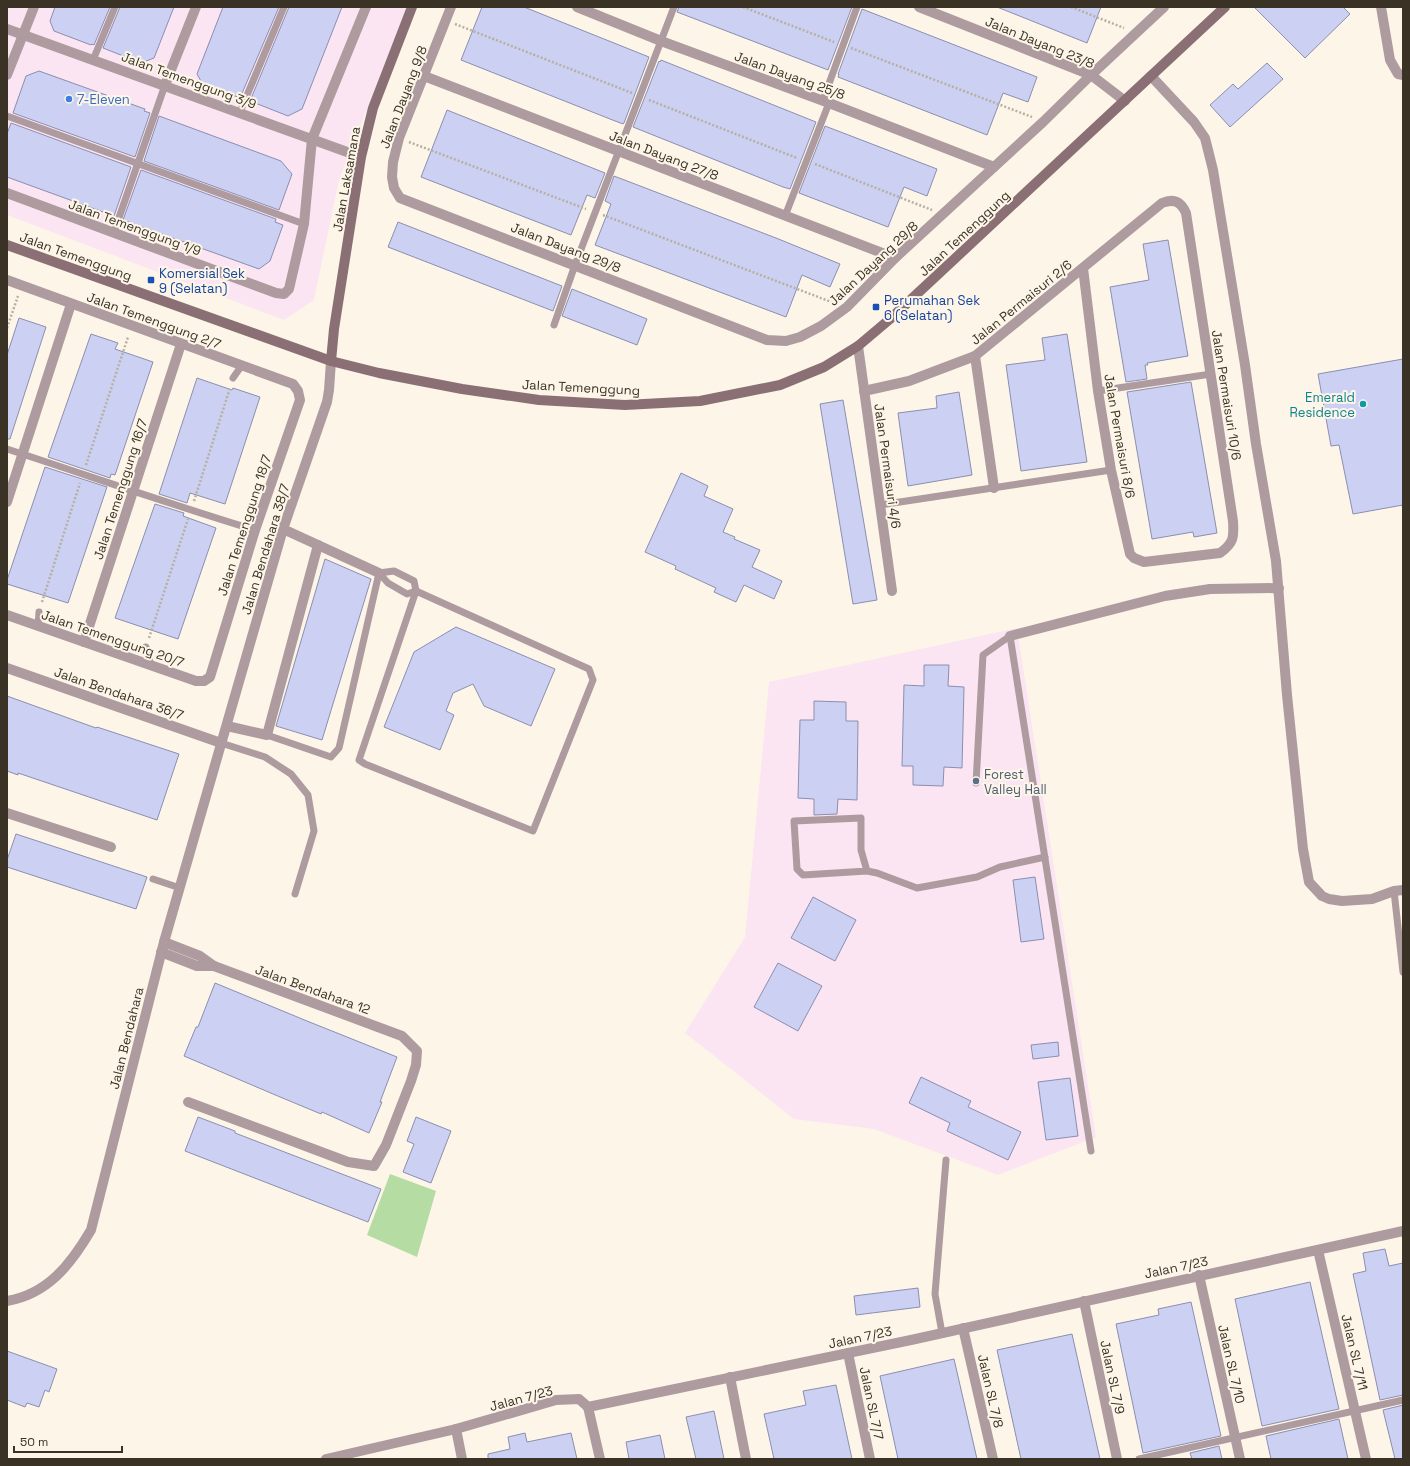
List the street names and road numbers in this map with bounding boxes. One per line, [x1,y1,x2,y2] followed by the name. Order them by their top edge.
[983,13,1097,72] street label: Jalan Dayang 23/8
[376,43,431,151] street label: Jalan Dayang 9/8
[119,48,259,113] street label: Jalan Temenggung 3/9
[732,48,847,103] street label: Jalan Dayang 25/8
[329,125,364,233] street label: Jalan Laksamana
[607,127,721,184] street label: Jalan Dayang 27/8
[915,187,1013,280] street label: Jalan Temenggung
[66,196,204,258] street label: Jalan Temenggung 1/9
[825,217,922,309] street label: Jalan Dayang 29/8
[508,219,623,276] street label: Jalan Dayang 29/8
[18,228,134,284] street label: Jalan Temenggung
[967,256,1076,349] street label: Jalan Permaisuri 2/6
[84,288,223,353] street label: Jalan Temenggung 2/7
[1208,329,1245,461] street label: Jalan Permaisuri 10/6
[1100,373,1139,500] street label: Jalan Permaisuri 8/6
[521,376,641,399] street label: Jalan Temenggung
[870,402,905,530] street label: Jalan Permaisuri 4/6
[90,417,151,562] street label: Jalan Temenggung 16/7
[214,452,275,598] street label: Jalan Temenggung 18/7
[237,482,293,617] street label: Jalan Bendahara 38/7
[39,606,187,671] street label: Jalan Temenggung 20/7
[52,663,186,724] street label: Jalan Bendahara 36/7
[253,961,373,1018] street label: Jalan Bendahara 12
[106,985,148,1091] street label: Jalan Bendahara
[1143,1252,1210,1283] street label: Jalan 7/23
[1337,1312,1372,1392] street label: Jalan SL 7/11
[827,1322,894,1353] street label: Jalan 7/23
[1214,1323,1249,1405] street label: Jalan SL 7/10
[1096,1339,1129,1416] street label: Jalan SL 7/9
[974,1353,1007,1430] street label: Jalan SL 7/8
[855,1365,888,1441] street label: Jalan SL 7/7
[488,1382,555,1415] street label: Jalan 7/23

